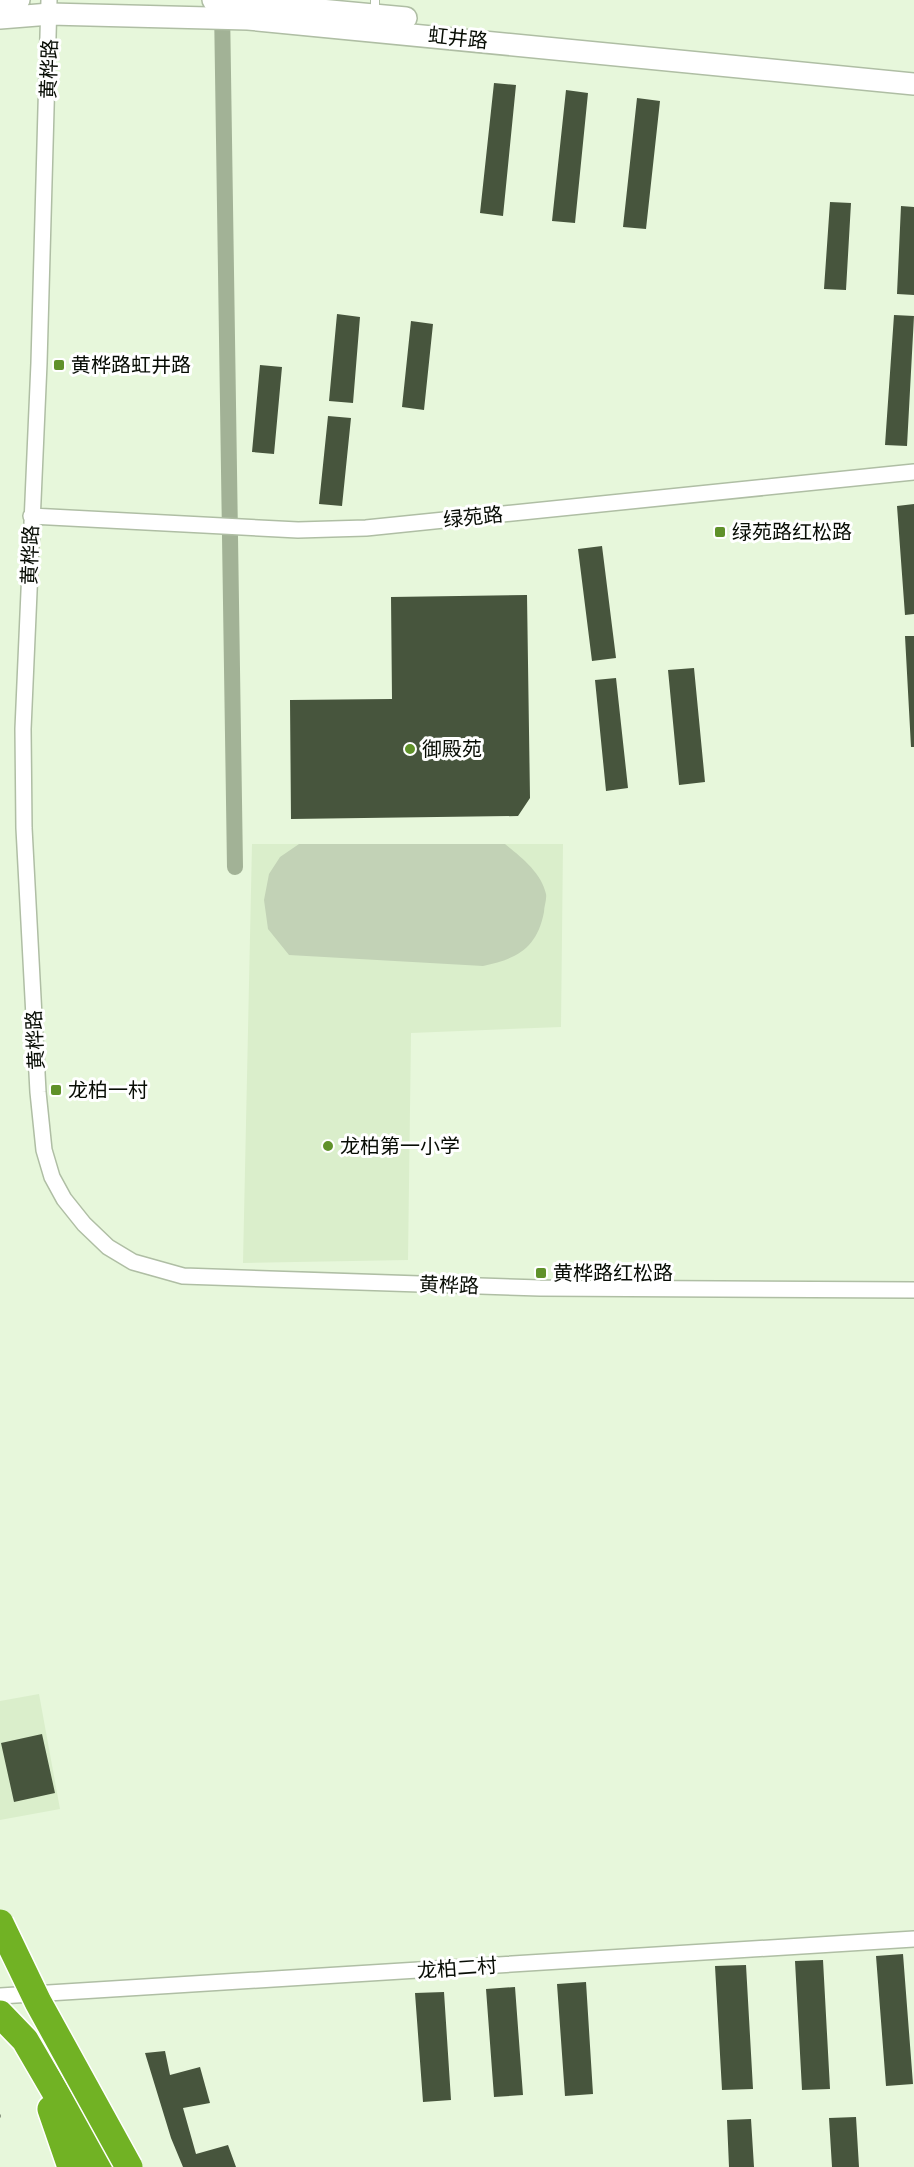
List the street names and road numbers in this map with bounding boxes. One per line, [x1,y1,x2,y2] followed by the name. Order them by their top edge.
[427,23,489,53] street label: 虹井路
[36,39,62,99] street label: 黄桦路
[442,502,504,532] street label: 绿苑路
[17,525,43,585] street label: 黄桦路
[21,1009,49,1071] street label: 黄桦路
[419,1272,479,1298] street label: 黄桦路
[416,1953,498,1983] street label: 龙柏二村

